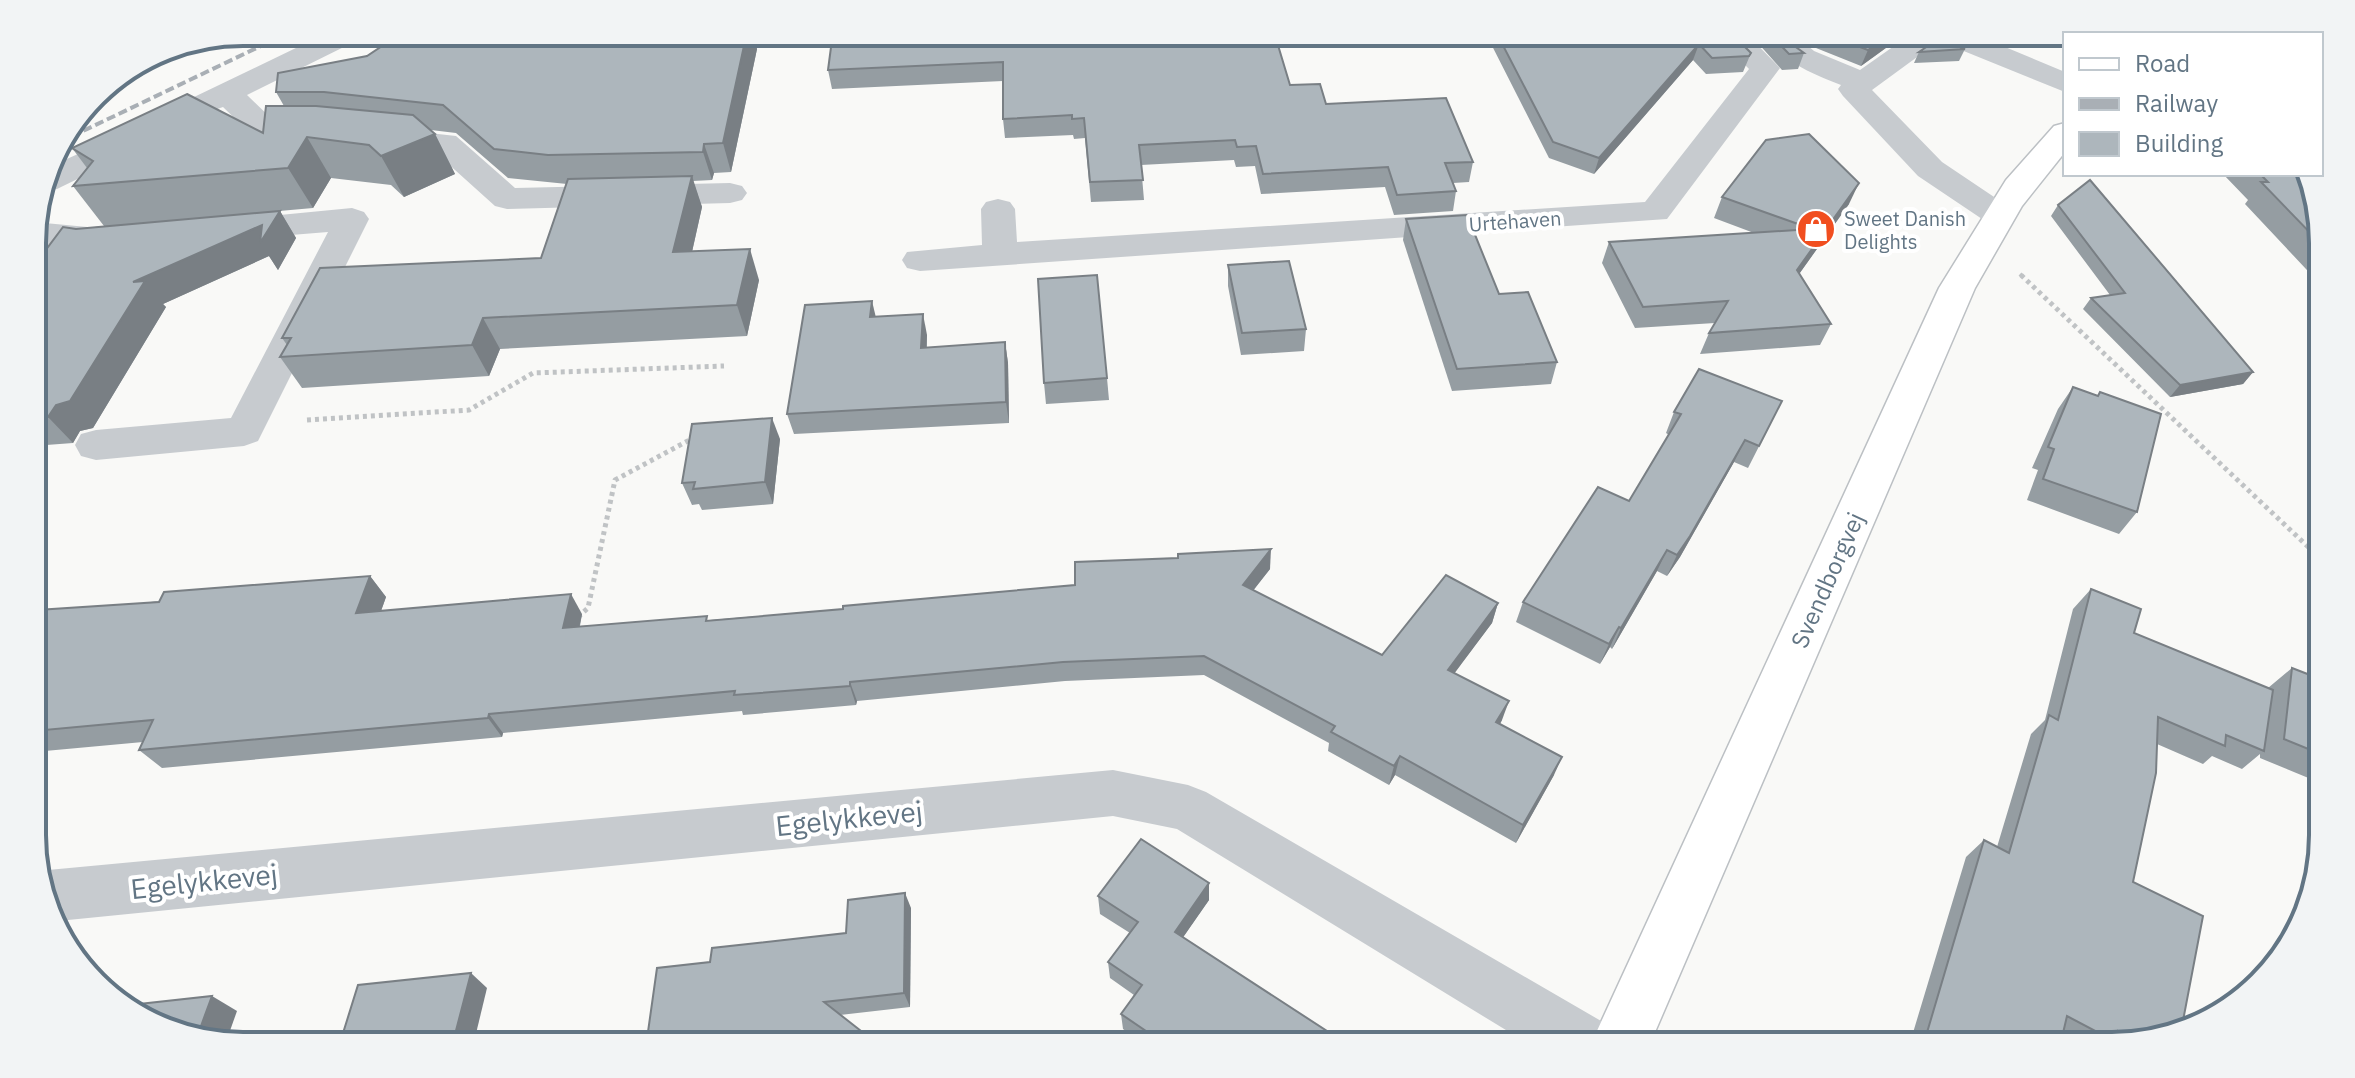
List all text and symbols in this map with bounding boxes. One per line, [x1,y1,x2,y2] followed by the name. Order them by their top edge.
[2063,32,2323,176] legend
[2135,47,2190,79] text: Road
[2135,87,2218,119] text: Railway
[2135,127,2223,159] text: Building
[1468,204,1562,238] street label: Urtehaven
[1844,205,1966,255] place label: Sweet Danish Delights
[1795,208,1837,250] shop icon: Sweet Danish Delights
[1783,507,1871,653] street label: Svendborgvej
[774,792,924,844] street label: Egelykkevej
[129,855,279,907] street label: Egelykkevej

